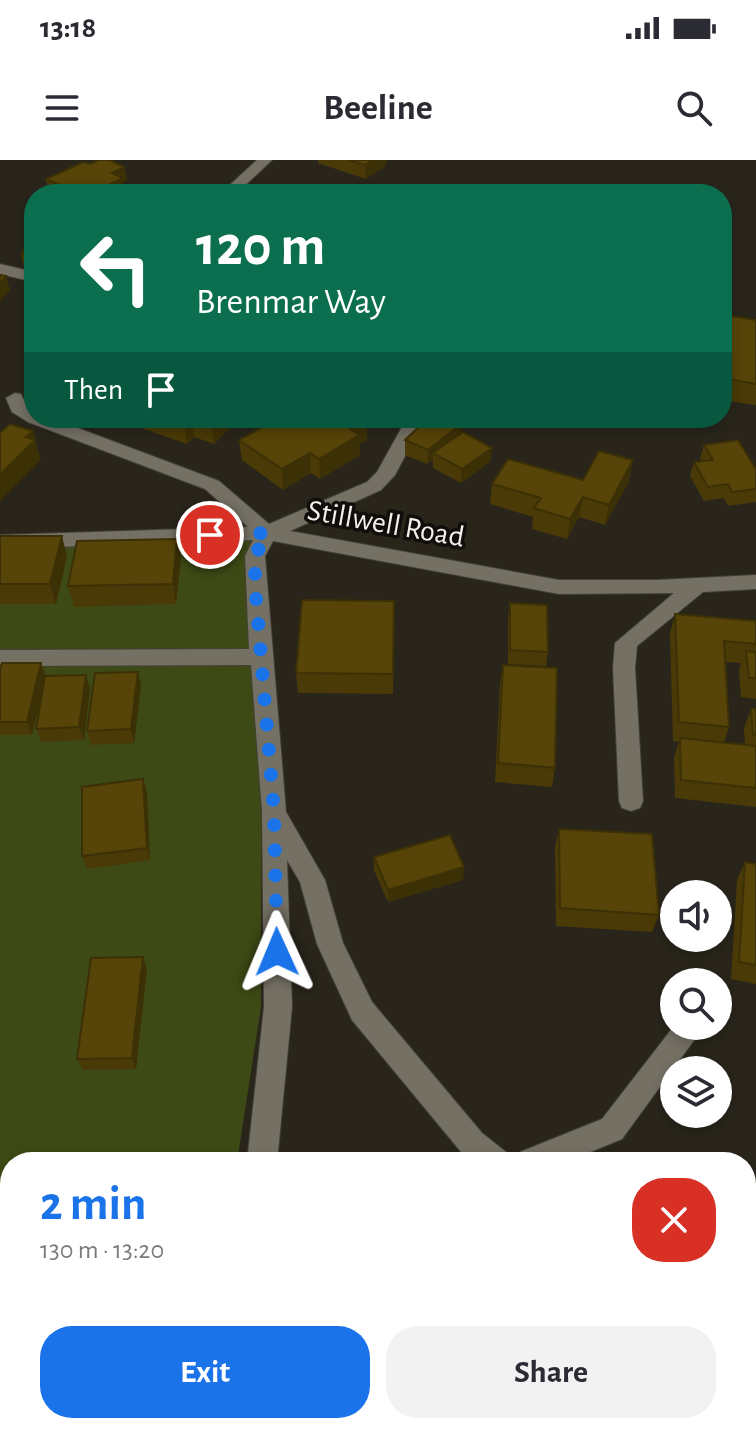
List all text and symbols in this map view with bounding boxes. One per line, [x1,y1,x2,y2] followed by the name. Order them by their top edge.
[40,13,96,43] text: 13:18
[40,86,84,130] icon: menu
[672,86,716,130] icon: search
[323,90,433,126] text: Beeline
[64,216,168,320] icon: left
[196,219,325,275] text: 120 m
[196,284,386,320] text: Brenmar Way
[139,368,183,412] icon: arrive
[64,375,123,405] text: Then
[305,495,467,553] street label: Stillwell Road
[176,501,244,569] pin
[188,513,232,557] icon: arrive
[660,880,732,1128] map controls
[660,880,732,952] button: sound
[235,910,319,994] position arrow
[660,968,732,1040] button: search
[660,1056,732,1128] button: layers
[632,1178,716,1262] button: close
[40,1181,147,1229] text: 2 min
[40,1237,164,1263] text: 130 m · 13:20
[40,1326,370,1418] button: Exit
[386,1326,716,1418] button: Share

